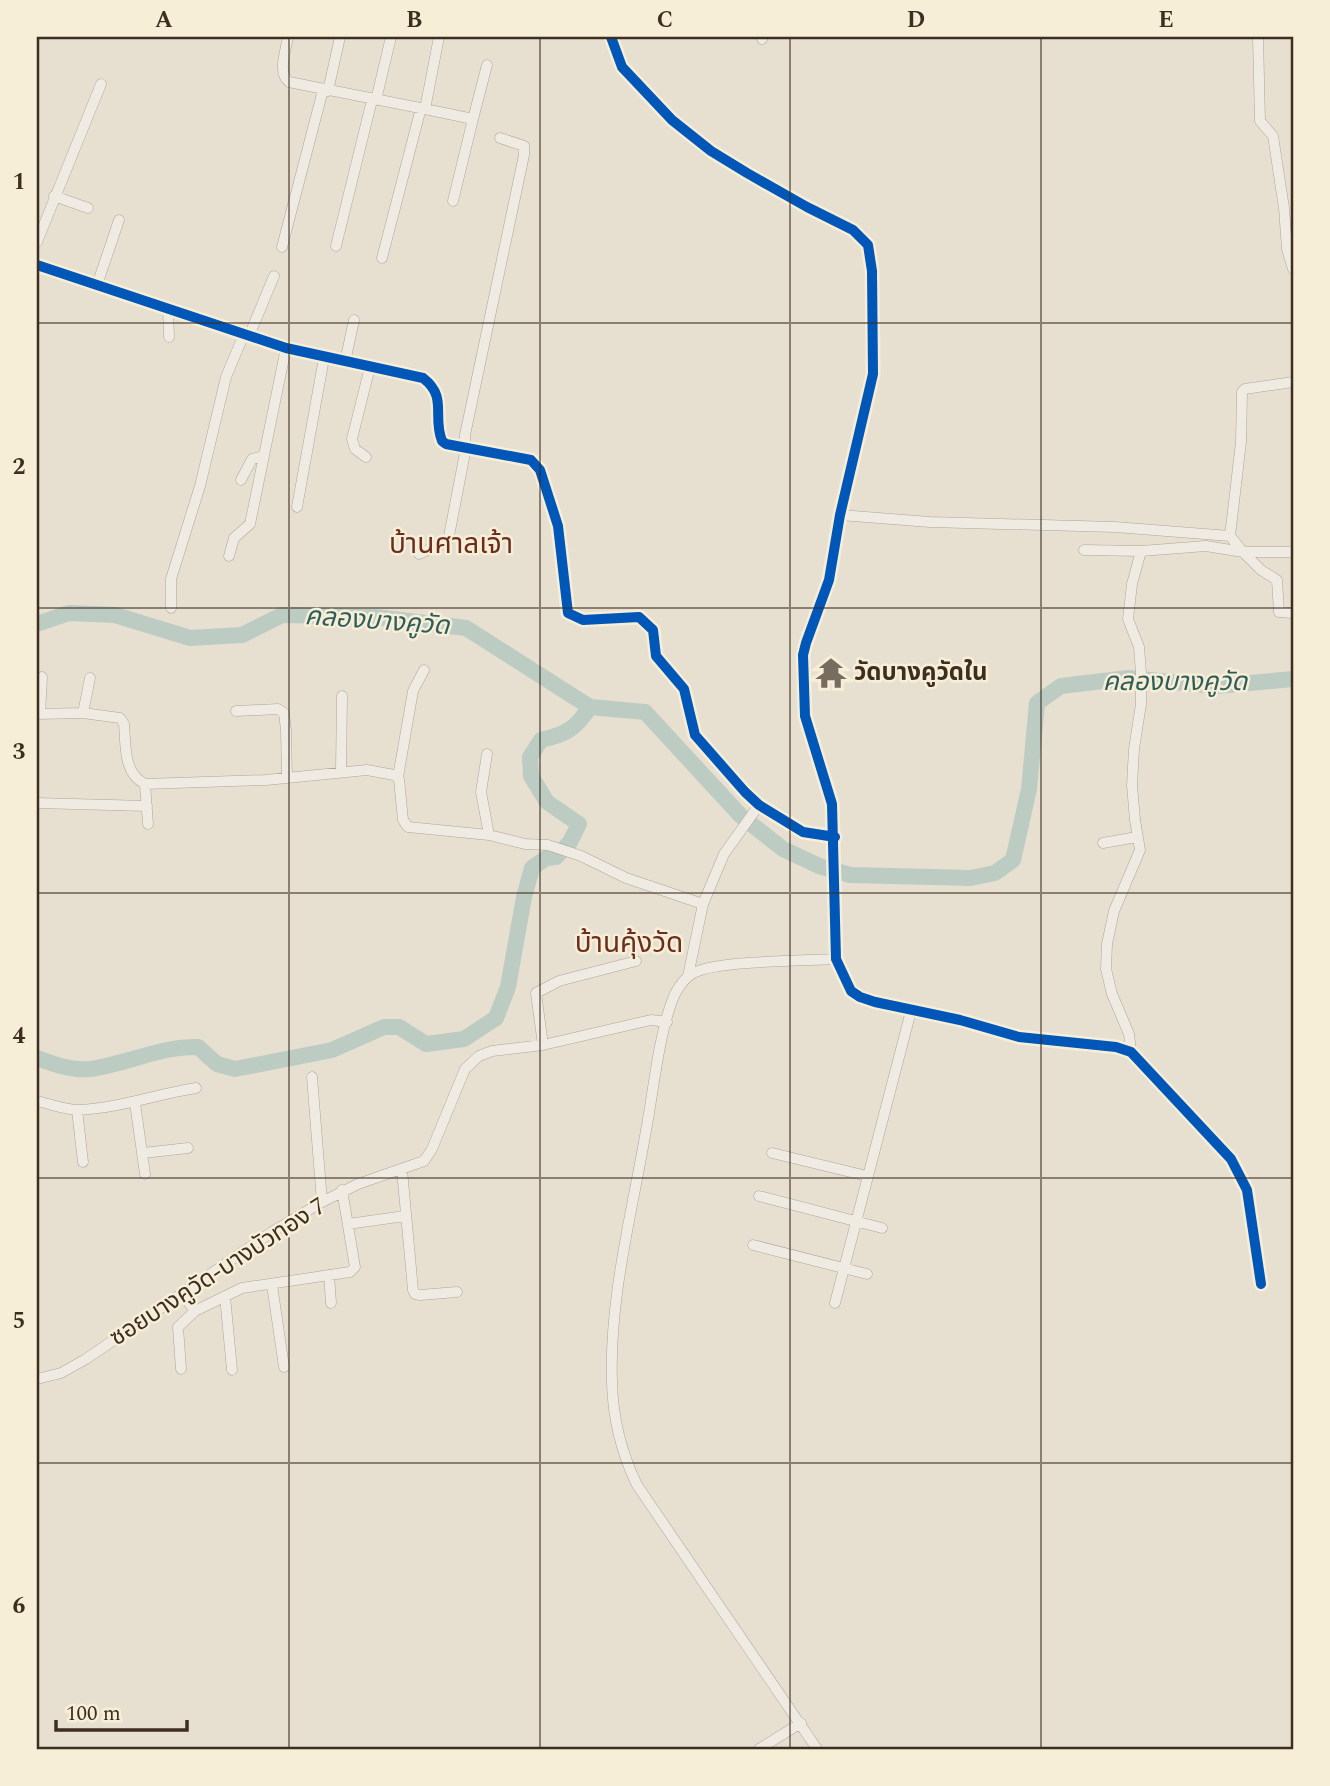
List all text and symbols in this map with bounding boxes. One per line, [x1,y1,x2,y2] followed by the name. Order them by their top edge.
[155,3,173,38] text: A
[406,3,422,38] text: B
[657,3,673,38] text: C
[907,3,925,38] text: D
[1158,3,1174,38] text: E
[13,165,25,200] text: 1
[13,450,26,485] text: 2
[389,523,513,566] district label: บ้านศาลเจ้า
[303,596,452,646] water label: คลองบางคูวัด
[854,655,987,691] place label: วัดบางคูวัดใน
[814,656,848,690] temple icon: วัดบางคูวัดใน
[1103,662,1248,702] water label: คลองบางคูวัด
[13,735,26,770] text: 3
[575,922,683,965] district label: บ้านคุ้งวัด
[13,1019,26,1054] text: 4
[103,1188,333,1356] street label: ซอยบางคูวัด-บางบัวทอง 7
[13,1304,25,1339] text: 5
[13,1589,26,1624] text: 6
[56,1688,187,1732] scale bar
[66,1698,121,1730] text: 100 m

